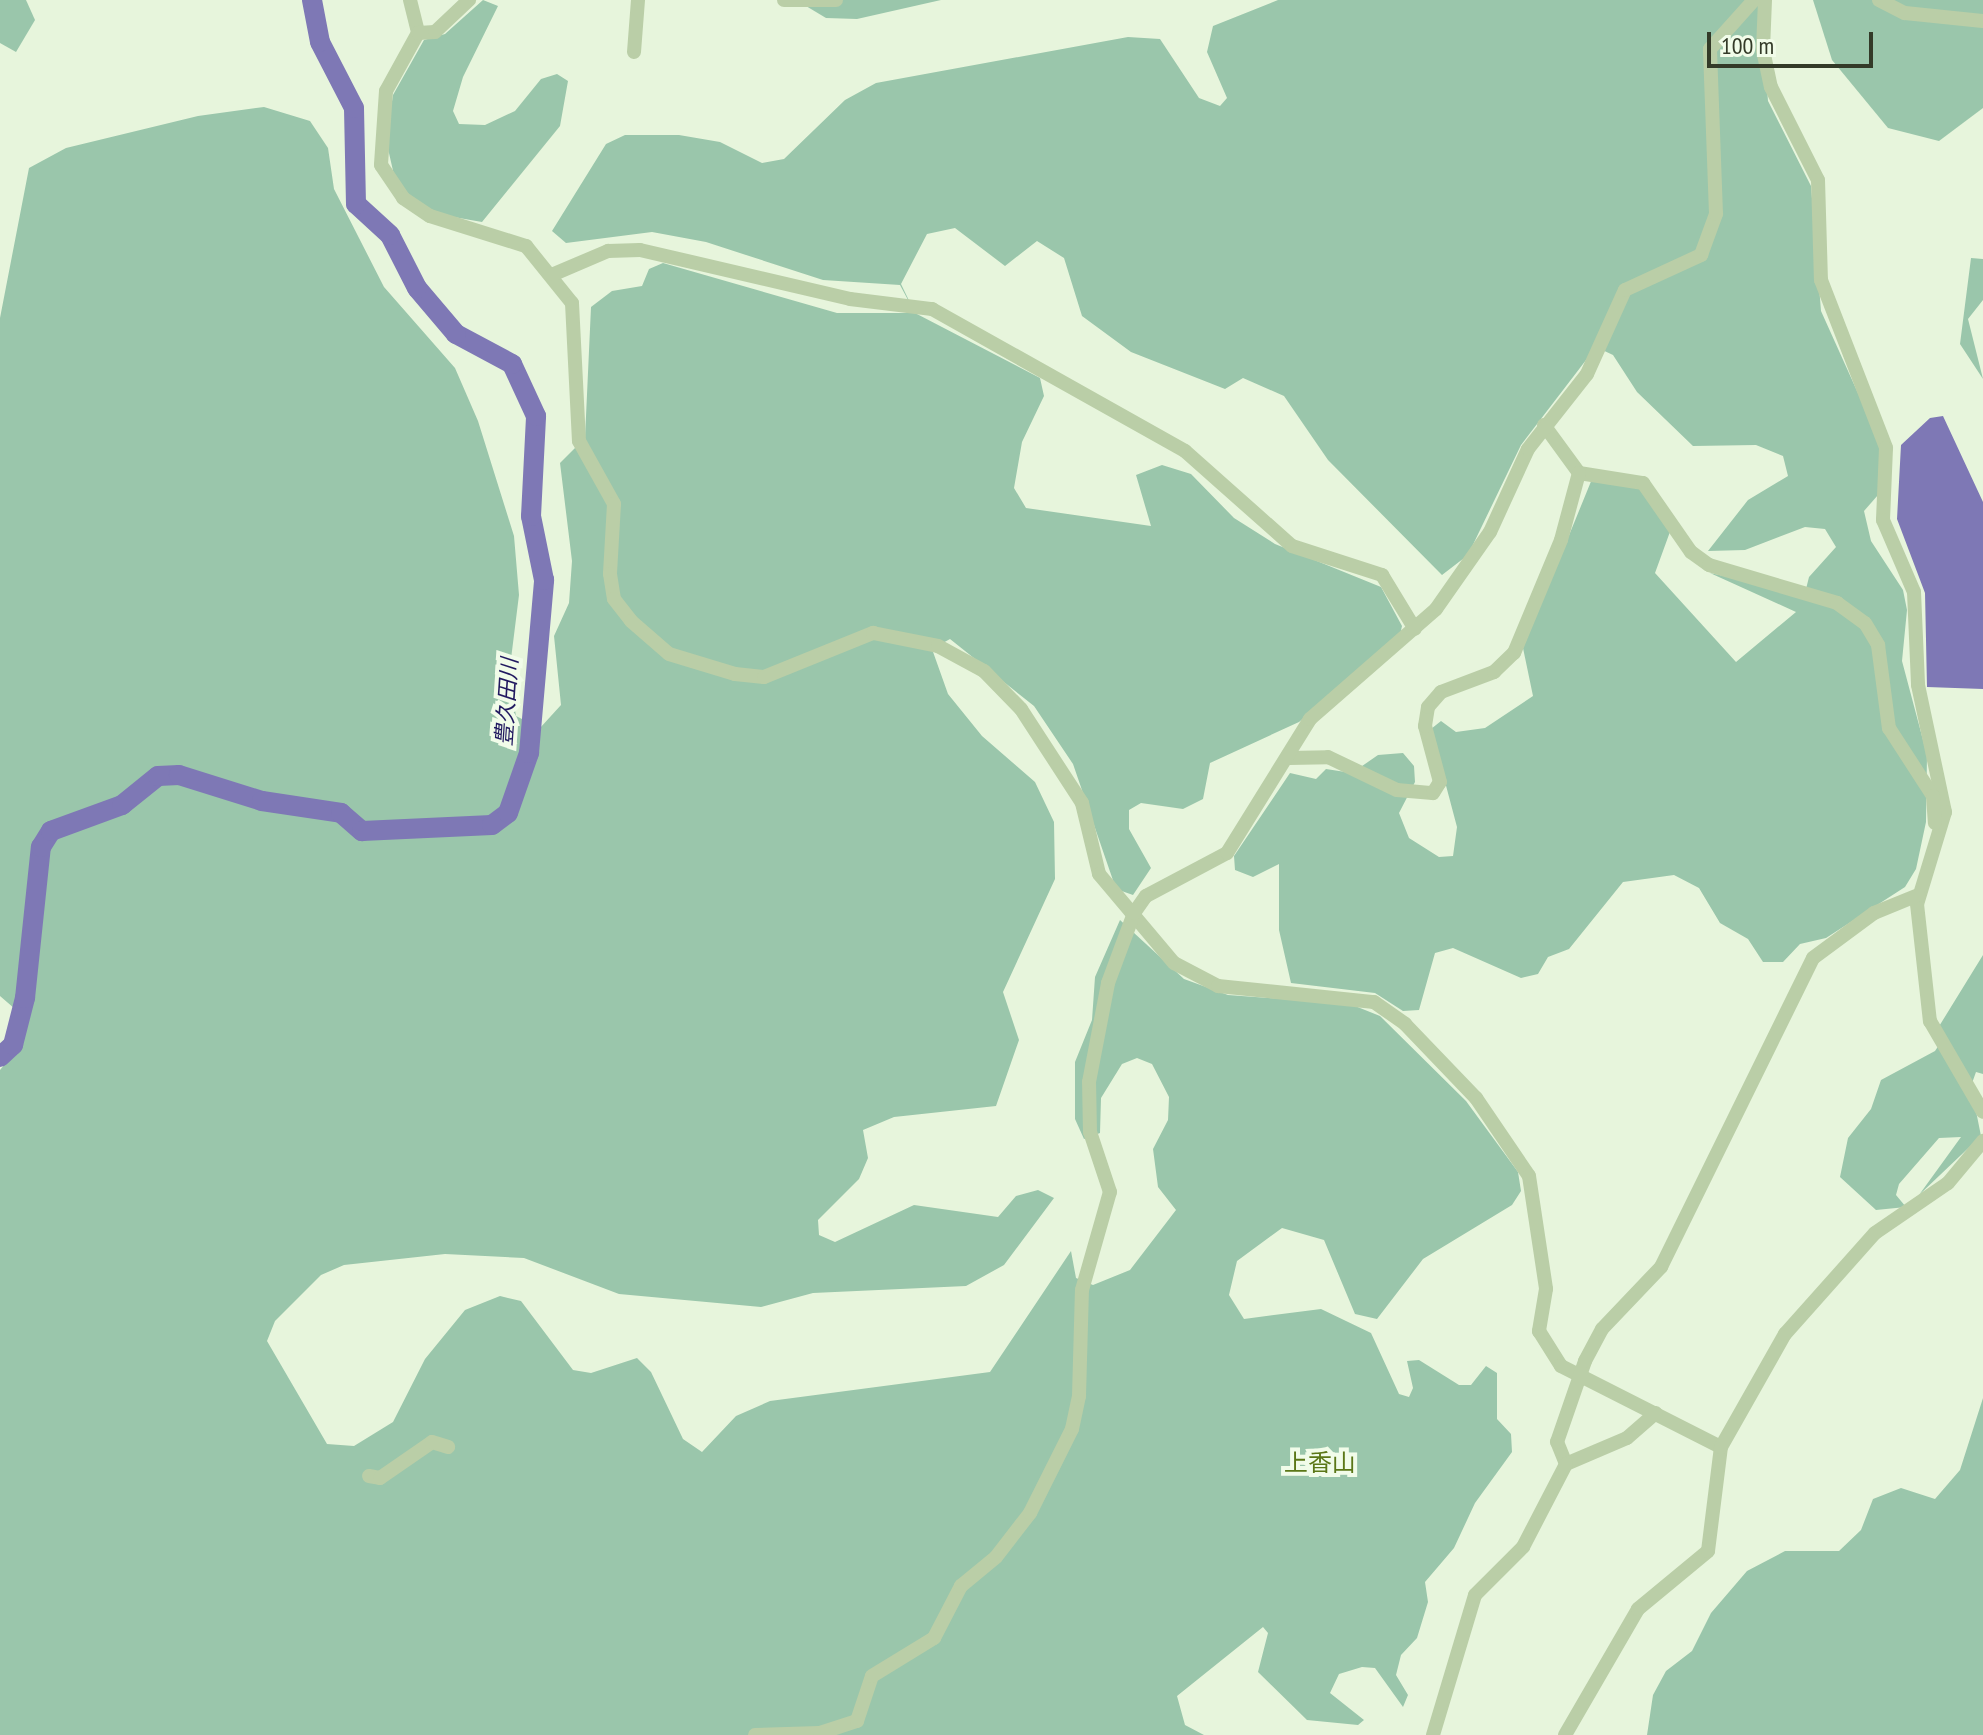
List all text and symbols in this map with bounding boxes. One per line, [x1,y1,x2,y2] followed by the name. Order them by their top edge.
[1711,16,1877,66] scale bar
[1721,30,1774,61] text: 100 m
[491,657,523,747] water label: 豊久田川
[1284,1449,1356,1477] district label: 上香山

